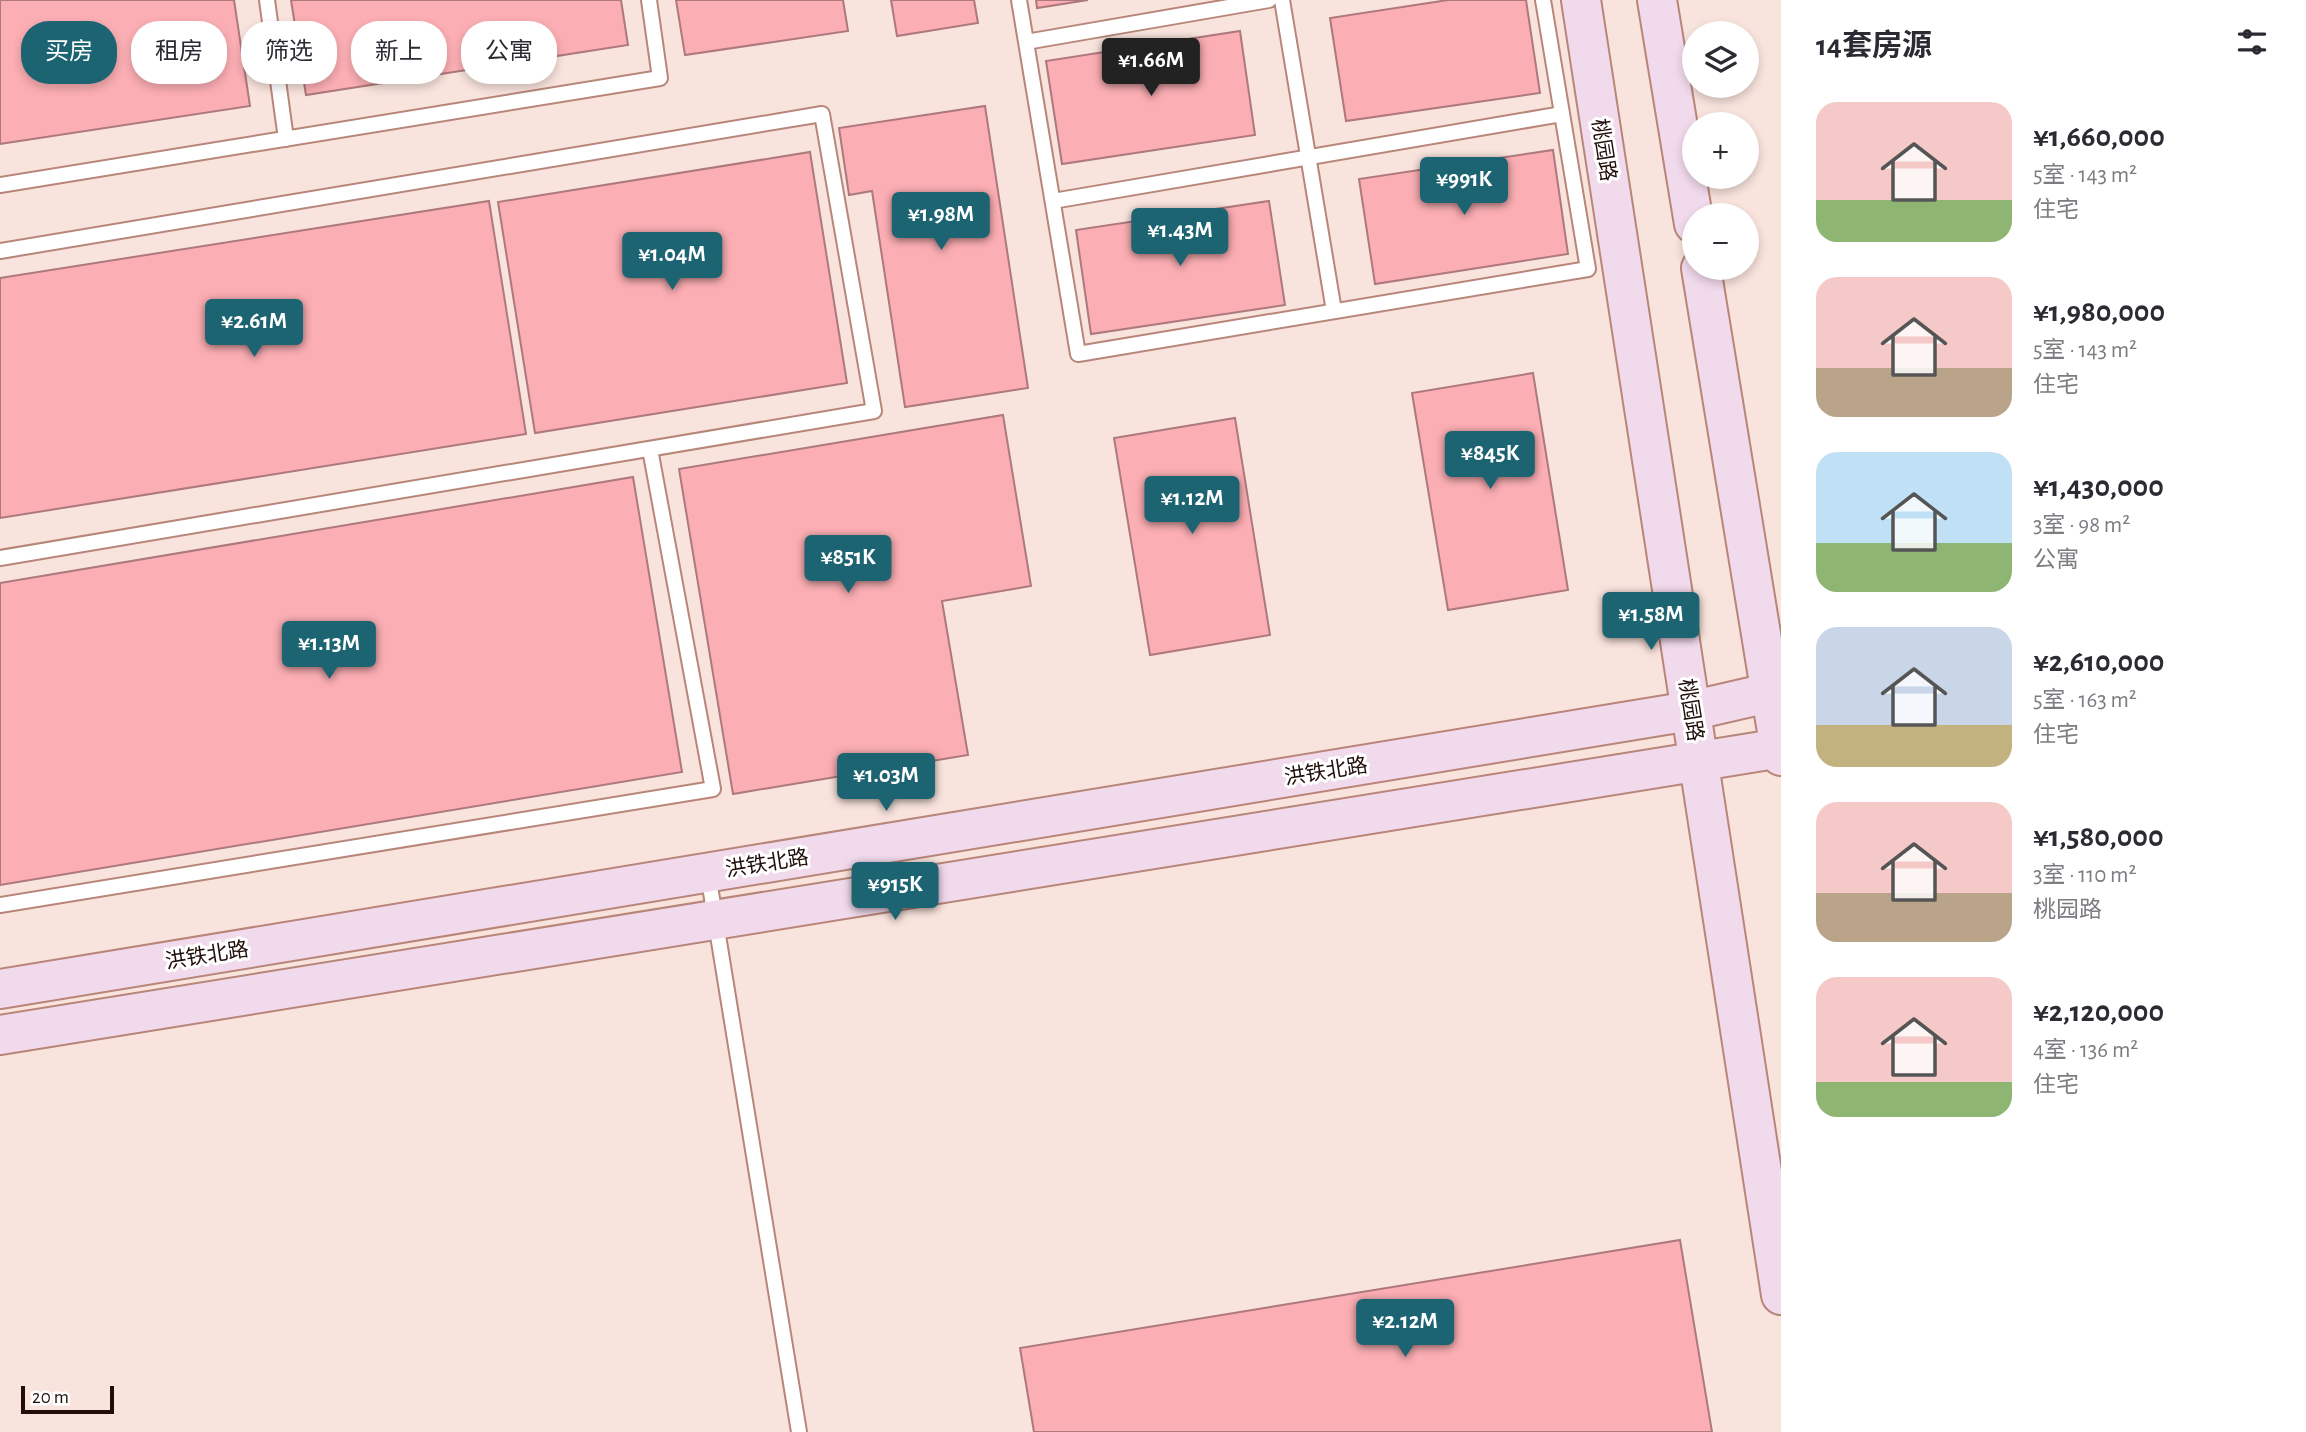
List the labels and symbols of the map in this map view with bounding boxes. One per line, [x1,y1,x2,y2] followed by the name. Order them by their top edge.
[1094,38,1208,98] pin: ¥1.66M
[1588,117,1620,183] street label: 桃园路
[1415,158,1513,217] pin: ¥991K
[884,192,998,252] pin: ¥1.98M
[1123,208,1237,268] pin: ¥1.43M
[615,232,729,292] pin: ¥1.04M
[197,300,311,359] pin: ¥2.61M
[1441,432,1539,491] pin: ¥845K
[1135,476,1249,536] pin: ¥1.12M
[799,536,897,595] pin: ¥851K
[1594,592,1708,652] pin: ¥1.58M
[272,622,386,681] pin: ¥1.13M
[1675,677,1707,743] street label: 桃园路
[829,754,943,813] pin: ¥1.03M
[1283,754,1369,788] street label: 洪铁北路
[724,846,810,880] street label: 洪铁北路
[846,862,944,922] pin: ¥915K
[164,938,250,972] street label: 洪铁北路
[1348,1300,1462,1359] pin: ¥2.12M
[21,1383,114,1415] scale bar

